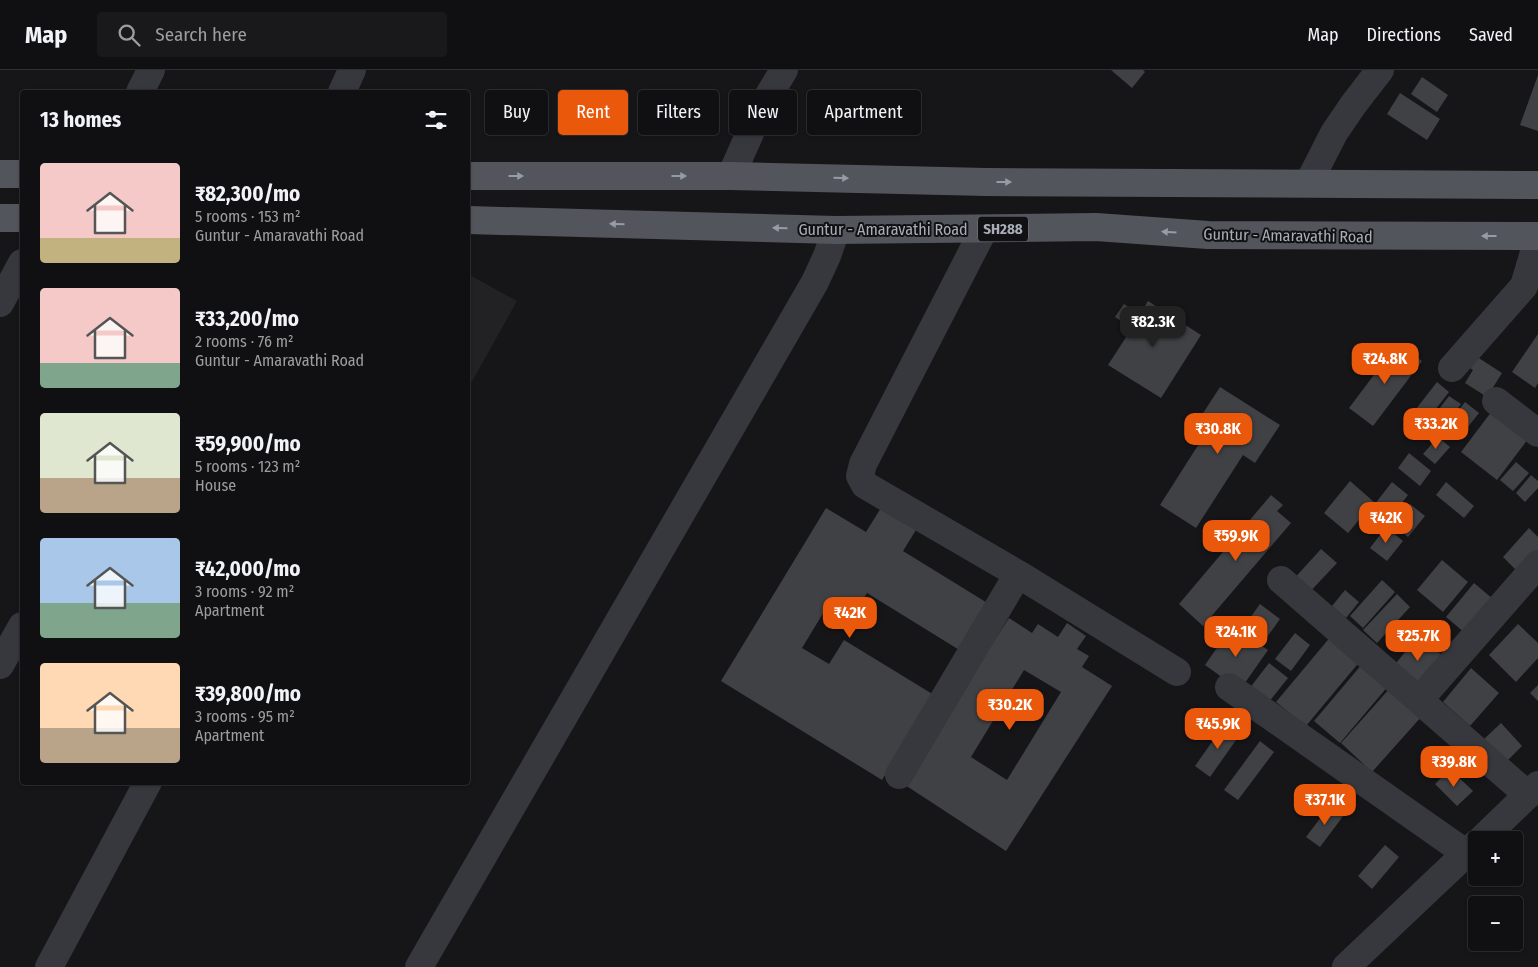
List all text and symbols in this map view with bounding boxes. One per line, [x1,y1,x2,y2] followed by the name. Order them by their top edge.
[97,12,447,57] search box
[25,21,67,49] text: Map
[115,21,143,49] icon: search
[155,23,247,46] text: Search here
[1307,24,1339,46] text: Map
[1367,24,1441,46] text: Directions
[1469,24,1513,46] text: Saved
[485,90,548,135] chip: Buy
[558,90,628,135] chip: Rent
[638,90,719,135] chip: Filters
[729,90,797,135] chip: New
[807,90,921,135] chip: Apartment
[422,106,450,134] icon: filters
[40,107,121,133] text: 13 homes
[508,172,524,180] one-way arrow
[671,172,687,180] one-way arrow
[833,175,849,183] one-way arrow
[996,178,1012,186] one-way arrow
[195,181,300,207] text: ₹82,300/mo
[80,183,140,243] icon: home
[195,207,301,226] text: 5 rooms · 153 m²
[978,216,1028,242] road number: SH288
[609,220,625,228] one-way arrow
[798,220,968,239] street label: Guntur - Amaravathi Road
[771,224,787,232] one-way arrow
[1203,225,1373,246] street label: Guntur - Amaravathi Road
[195,226,364,245] text: Guntur - Amaravathi Road
[1161,228,1177,236] one-way arrow
[1481,232,1497,240] one-way arrow
[195,306,299,332] text: ₹33,200/mo
[1112,306,1194,348] pin: ₹82.3K
[80,308,140,368] icon: home
[1131,312,1175,331] text: ₹82.3K
[195,332,294,351] text: 2 rooms · 76 m²
[1344,342,1426,385] pin: ₹24.8K
[1363,349,1407,368] text: ₹24.8K
[195,351,364,370] text: Guntur - Amaravathi Road
[1395,408,1477,450] pin: ₹33.2K
[1177,412,1259,455] pin: ₹30.8K
[1414,414,1458,433] text: ₹33.2K
[1195,419,1241,438] text: ₹30.8K
[195,431,301,457] text: ₹59,900/mo
[80,433,140,493] icon: home
[195,457,300,476] text: 5 rooms · 123 m²
[195,476,236,495] text: House
[1356,502,1416,544] pin: ₹42K
[1370,508,1402,527] text: ₹42K
[1195,520,1277,562] pin: ₹59.9K
[1214,526,1258,545] text: ₹59.9K
[195,556,300,582] text: ₹42,000/mo
[80,558,140,618] icon: home
[195,582,294,601] text: 3 rooms · 92 m²
[820,596,880,639] pin: ₹42K
[195,601,264,620] text: Apartment
[834,603,866,622] text: ₹42K
[1195,616,1277,658] pin: ₹24.1K
[1377,620,1459,662] pin: ₹25.7K
[1215,622,1257,641] text: ₹24.1K
[1397,626,1439,645] text: ₹25.7K
[195,681,301,707] text: ₹39,800/mo
[80,683,140,743] icon: home
[969,688,1051,731] pin: ₹30.2K
[988,695,1032,714] text: ₹30.2K
[195,707,295,726] text: 3 rooms · 95 m²
[1177,708,1259,750] pin: ₹45.9K
[1196,714,1240,733] text: ₹45.9K
[195,726,264,745] text: Apartment
[1413,746,1495,788] pin: ₹39.8K
[1432,752,1476,771] text: ₹39.8K
[1284,784,1366,826] pin: ₹37.1K
[1305,790,1345,809] text: ₹37.1K
[1468,831,1523,951] map controls
[1468,831,1523,886] button: +
[1468,896,1523,951] button: −

